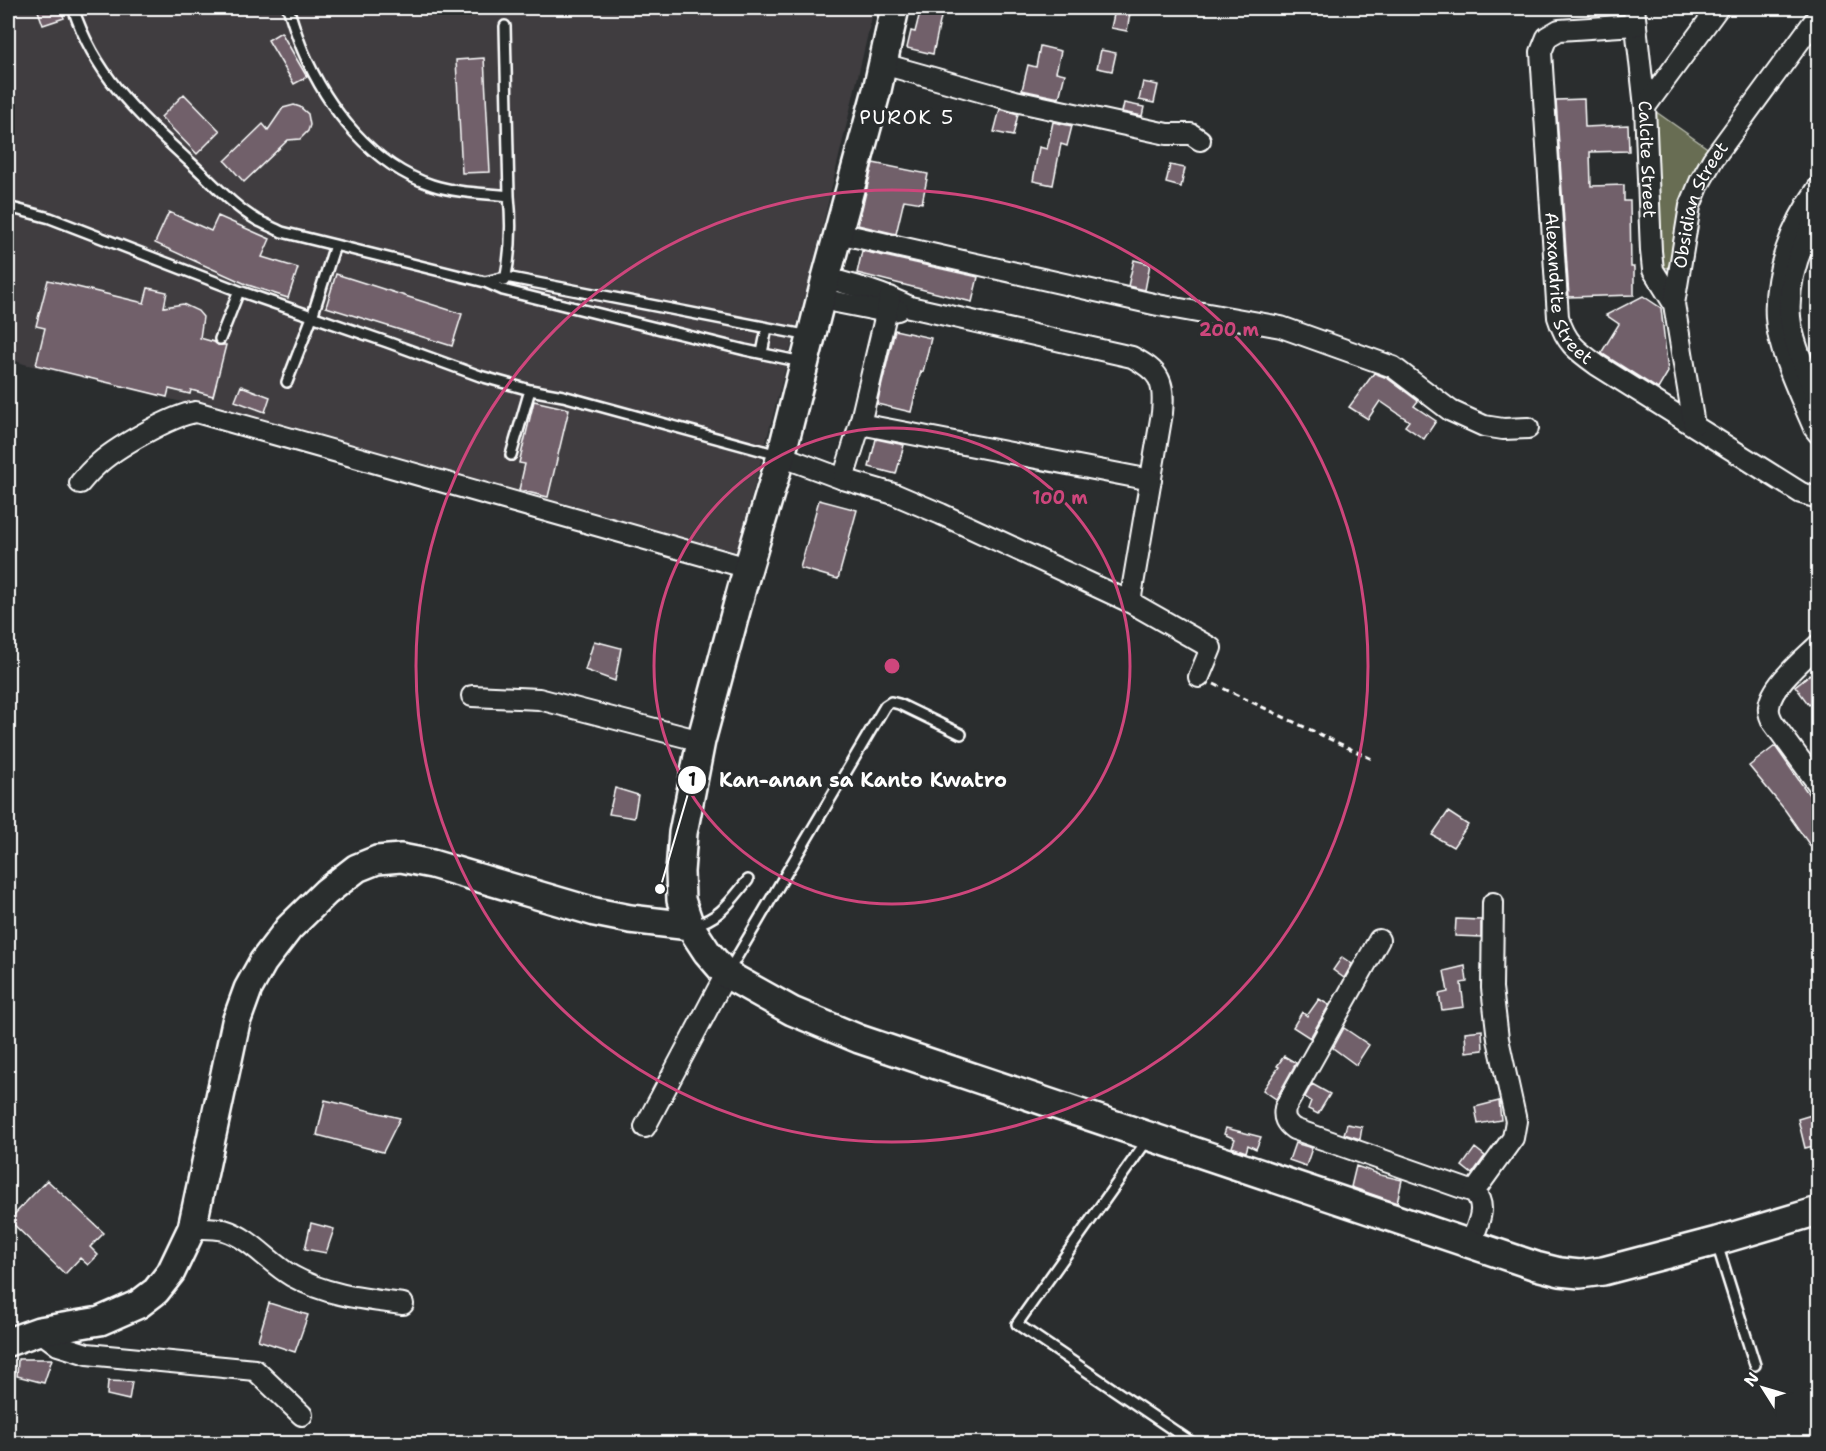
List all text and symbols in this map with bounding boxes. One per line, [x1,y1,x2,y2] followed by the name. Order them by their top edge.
[1632,99,1662,219] street label: Calcite Street
[859,104,955,130] district label: PUROK 5
[1668,137,1734,270] street label: Obsidian Street
[1539,211,1598,370] street label: Alexandrite Street
[1199,318,1260,342] text: 200 m
[1032,486,1088,510] text: 100 m
[882,656,902,676] centre of rings
[677,761,1019,799] callout: Kan-anan sa Kanto Kwatro
[719,767,1007,793] text: Kan-anan sa Kanto Kwatro
[688,768,696,792] text: 1
[1733,1358,1793,1418] north arrow
[1739,1368,1764,1391] text: N

